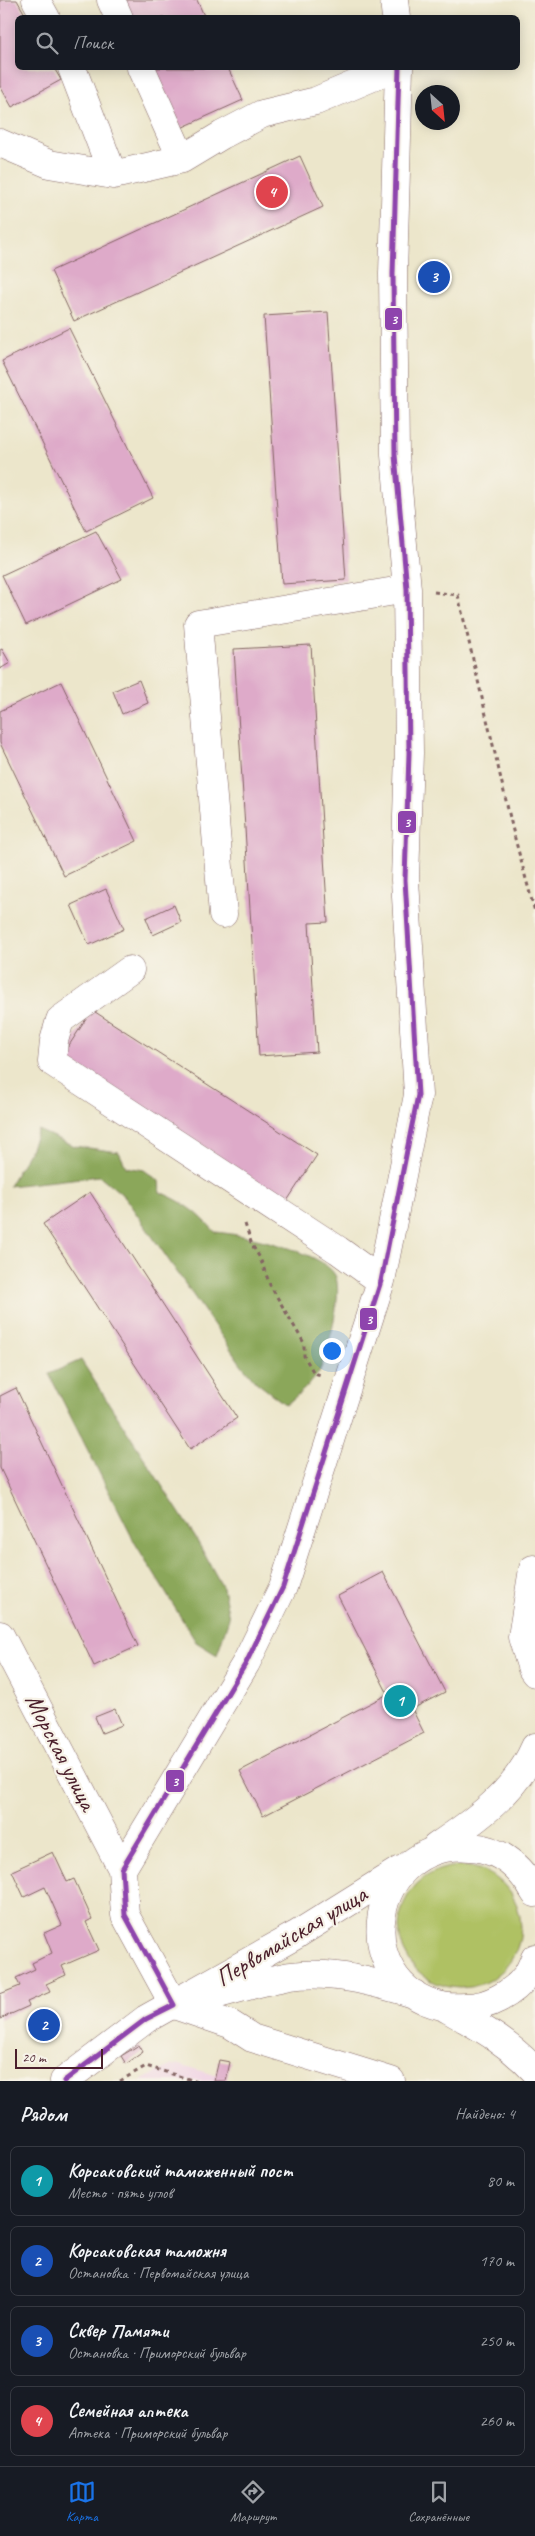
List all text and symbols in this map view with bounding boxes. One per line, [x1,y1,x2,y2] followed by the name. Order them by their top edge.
[15,15,520,70] search box
[33,29,61,57] icon: search
[73,31,113,55] text: Поиск
[415,85,460,130] north arrow
[256,173,288,211] pin: 4
[418,258,450,296] pin: 3
[384,307,403,331] line badge: 3
[391,311,399,328] text: 3
[397,810,417,834] line badge: 3
[404,814,412,831] text: 3
[359,1307,378,1331] line badge: 3
[366,1311,374,1328] text: 3
[319,1338,345,1364] your location
[384,1682,416,1720] pin: 1
[18,1688,105,1818] street label: Морская улица
[165,1769,185,1793] line badge: 3
[172,1773,180,1790] text: 3
[209,1877,374,1994] street label: Первомайская улица
[28,2006,60,2044] pin: 2
[15,2046,102,2069] scale bar
[22,2049,46,2066] text: 20 m
[20,2101,67,2127] text: Рядом
[455,2104,515,2124] text: Найдено: 4
[68,2159,293,2183] text: Корсаковский таможенный пост
[33,2171,41,2191] text: 1
[487,2171,514,2191] text: 80 m
[68,2183,172,2203] text: Место · пять углов
[68,2239,226,2263] text: Корсаковская таможня
[33,2251,41,2271] text: 2
[480,2251,514,2271] text: 170 m
[68,2263,248,2283] text: Остановка · Первомайская улица
[68,2319,168,2343] text: Сквер Памяти
[33,2331,41,2351] text: 3
[480,2331,514,2351] text: 250 m
[68,2343,246,2363] text: Остановка · Приморский бульвар
[68,2399,188,2423] text: Семейная аптека
[33,2411,41,2431] text: 4
[480,2411,514,2431] text: 260 m
[68,2423,227,2443] text: Аптека · Приморский бульвар
[66,2478,98,2525] tab: Карта
[230,2478,276,2525] tab: Маршрут
[408,2478,469,2525] tab: Сохранённые

